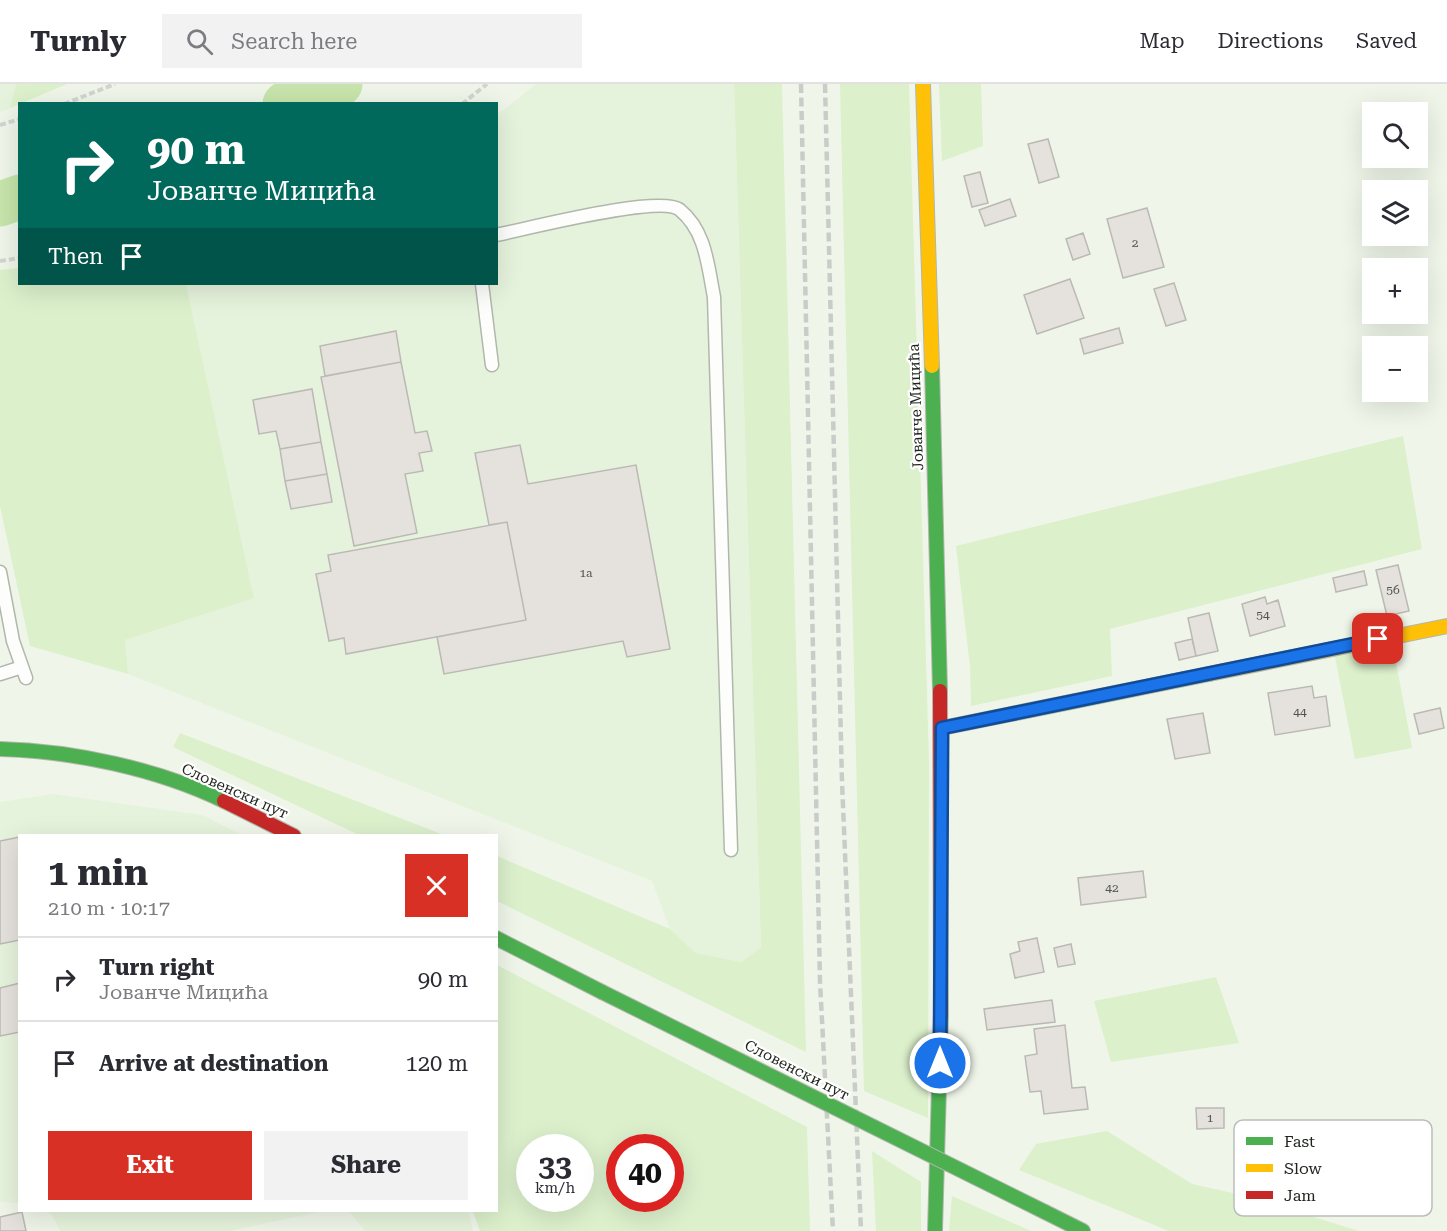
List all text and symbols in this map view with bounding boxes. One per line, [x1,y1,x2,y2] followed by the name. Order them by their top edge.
[162,14,582,68] search box
[30,25,126,58] text: Turnly
[183,25,216,58] icon: search
[231,29,357,54] text: Search here
[1140,29,1184,53] text: Map
[1217,29,1323,53] text: Directions
[1356,29,1417,53] text: Saved
[1362,102,1428,402] map controls
[1362,102,1428,168] button: search
[147,125,245,174] text: 90 m
[48,126,126,204] icon: right
[147,175,376,207] text: Јованче Мицића
[1362,180,1428,246] button: layers
[1132,236,1139,250] house number: 2
[115,240,148,273] icon: arrive
[48,244,103,269] text: Then
[1362,258,1428,324] button: +
[1362,336,1428,402] button: −
[905,343,927,471] street label: Јованче Мицића
[579,566,593,580] house number: 1a
[1386,583,1400,597] house number: 56
[1256,608,1270,622] house number: 54
[1352,613,1403,664] pin
[1361,622,1394,655] icon: arrive
[1293,705,1307,719] house number: 44
[179,759,291,823] street label: Словенски пут
[48,852,148,894] text: 1 min
[405,854,468,917] button: close
[1105,881,1119,895] house number: 42
[48,896,170,920] text: 210 m · 10:17
[99,955,214,980] text: Turn right
[48,963,81,996] icon: right
[418,967,468,992] text: 90 m
[99,980,268,1004] text: Јованче Мицића
[908,1031,972,1095] position arrow
[742,1036,852,1104] street label: Словенски пут
[48,1047,81,1080] icon: arrive
[99,1051,328,1076] text: Arrive at destination
[405,1051,468,1076] text: 120 m
[1207,1111,1214,1125] house number: 1
[1234,1120,1432,1216] legend
[48,1131,252,1200] button: Exit
[264,1131,468,1200] button: Share
[1284,1132,1315,1151] text: Fast
[606,1134,684,1212] speed limit sign: 40
[538,1148,572,1183] text: 33
[1284,1159,1322,1178] text: Slow
[535,1179,575,1197] text: km/h
[1284,1186,1316,1205] text: Jam

